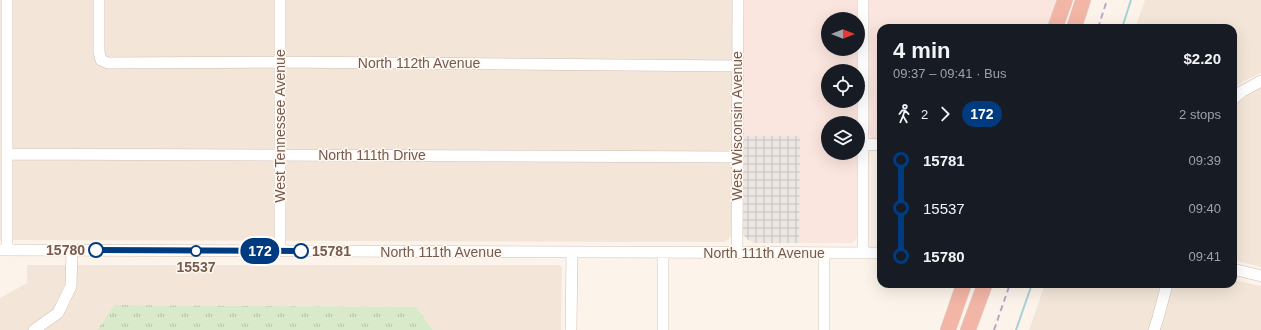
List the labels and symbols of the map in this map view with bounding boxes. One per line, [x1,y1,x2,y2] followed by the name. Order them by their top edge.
[821,12,865,56] north arrow
[272,49,288,203] street label: West Tennessee Avenue
[729,51,745,201] street label: West Wisconsin Avenue
[358,55,480,71] street label: North 112th Avenue
[318,147,426,163] street label: North 111th Drive
[237,238,283,264] line badge: 172
[46,242,85,258] place label: 15780
[88,242,104,258] marker: 15780
[293,243,309,259] marker: 15781
[312,243,351,259] place label: 15781
[380,244,502,260] street label: North 111th Avenue
[190,245,202,257] marker: 15537
[703,245,825,261] street label: North 111th Avenue
[177,259,216,275] place label: 15537

